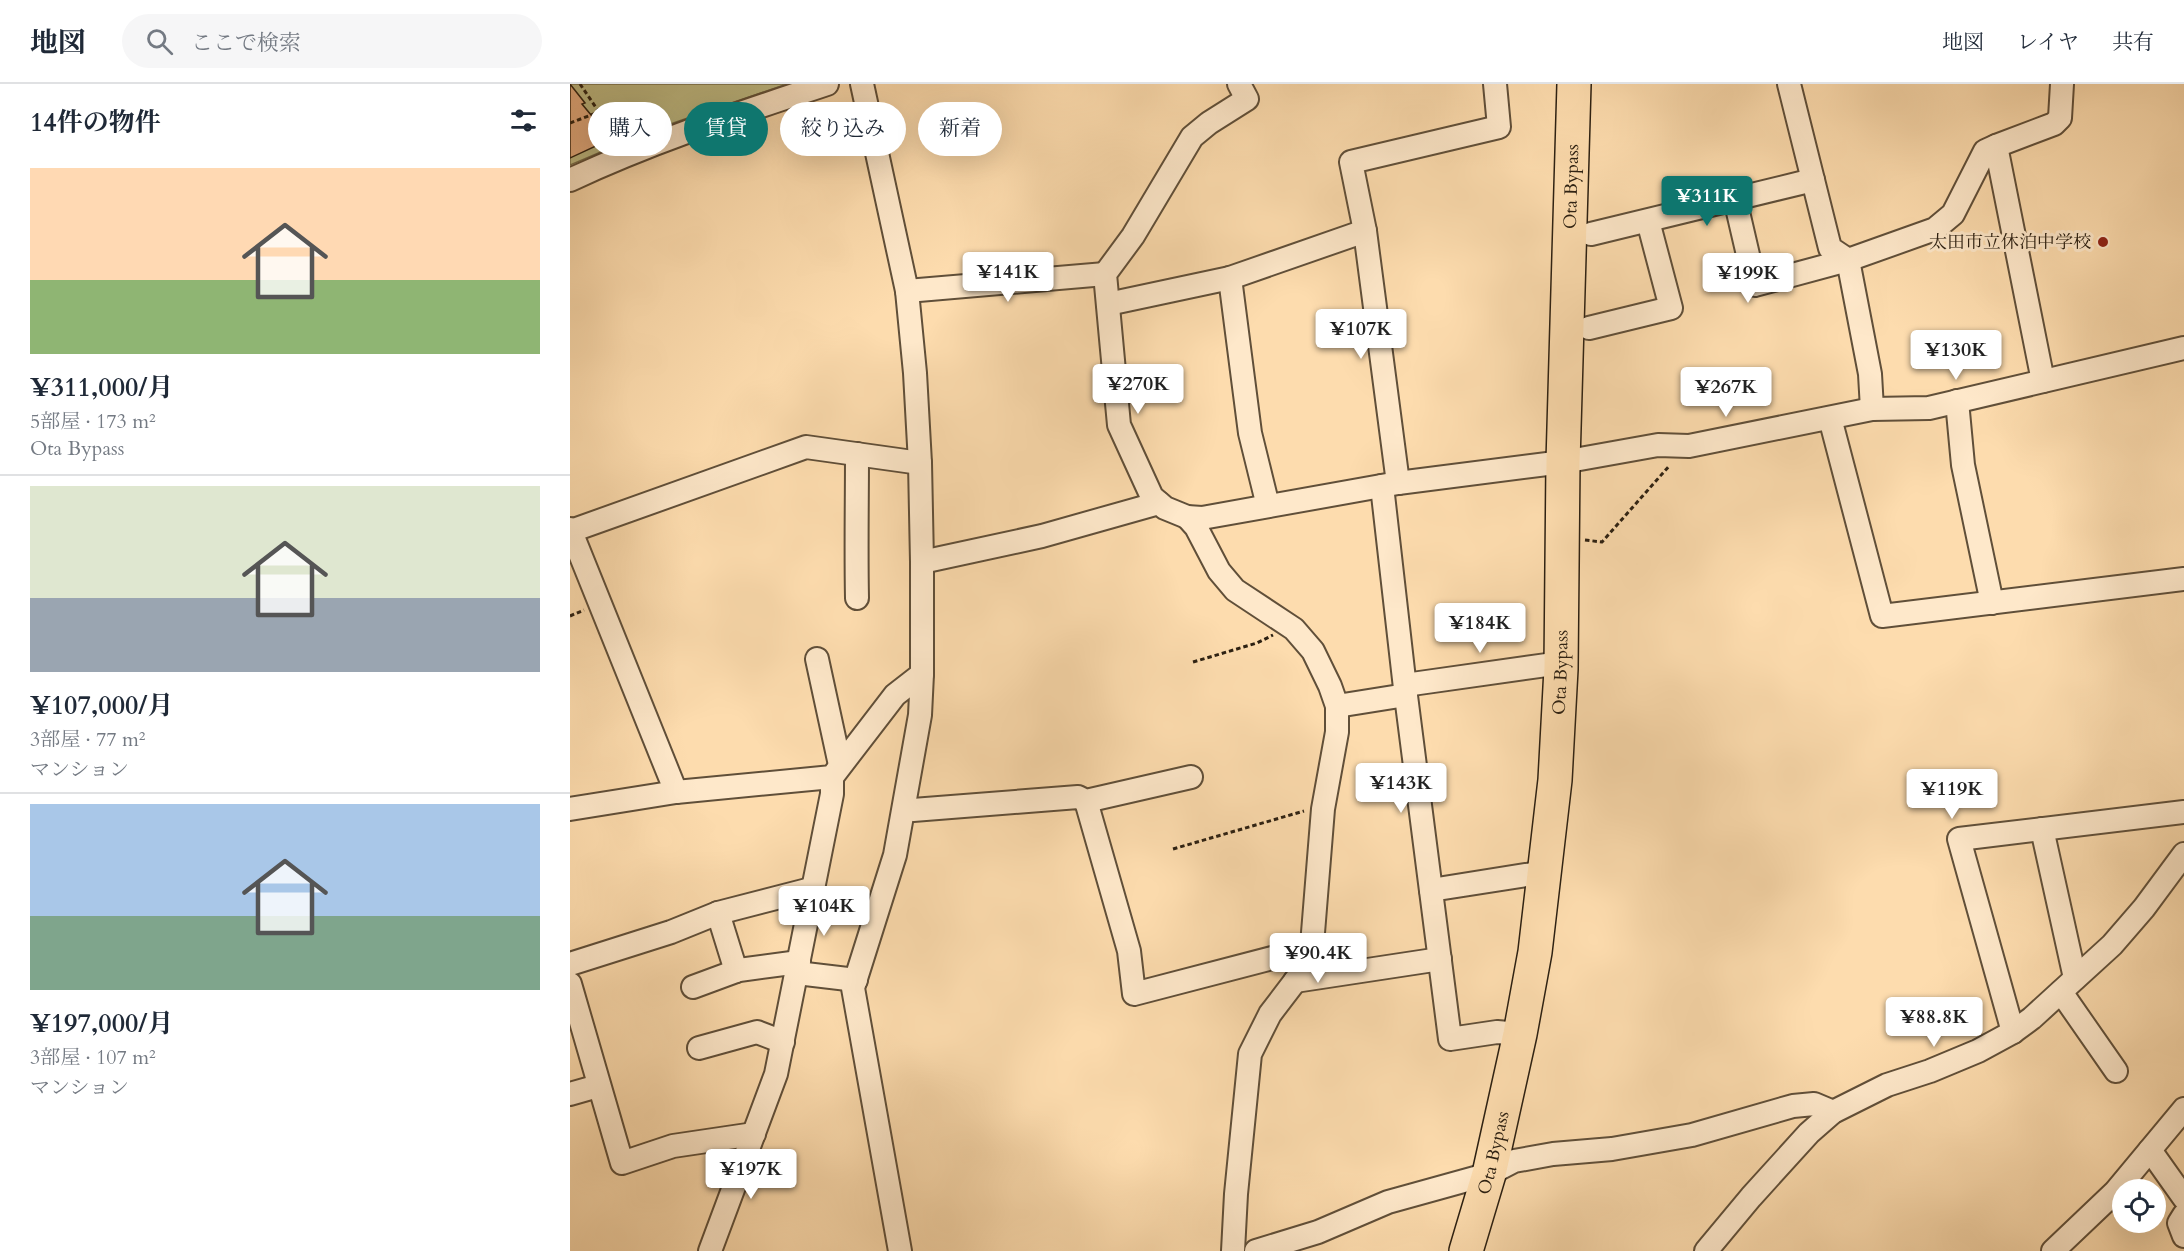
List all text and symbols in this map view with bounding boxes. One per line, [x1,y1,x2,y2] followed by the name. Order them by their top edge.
[122,14,542,68] search box
[30,24,86,62] text: 地図
[143,25,176,58] icon: search
[191,28,301,58] text: ここで検索
[1942,28,1984,57] text: 地図
[2017,28,2079,57] text: レイヤ
[2112,28,2154,57] text: 共有
[588,102,672,156] chip: 購入
[684,102,768,156] chip: 賃貸
[780,102,906,156] chip: 絞り込み
[918,102,1002,156] chip: 新着
[507,104,540,137] icon: filters
[30,105,161,140] text: 14件の物件
[1557,144,1585,229] street label: Ota Bypass
[1665,176,1749,227] pin: ¥311K
[1676,182,1738,209] text: ¥311K
[231,207,339,315] icon: home
[1929,230,2091,255] place label: 太田市立休泊中学校
[2096,235,2110,249] marker: 太田市立休泊中学校
[966,252,1050,303] pin: ¥141K
[1706,253,1790,304] pin: ¥199K
[977,258,1039,285] text: ¥141K
[1717,259,1779,286] text: ¥199K
[1319,309,1403,360] pin: ¥107K
[1330,315,1392,342] text: ¥107K
[1914,330,1998,381] pin: ¥130K
[1925,336,1987,363] text: ¥130K
[1096,364,1180,415] pin: ¥270K
[1684,367,1768,418] pin: ¥267K
[30,370,173,405] text: ¥311,000/月
[1107,370,1169,397] text: ¥270K
[1695,373,1757,400] text: ¥267K
[30,408,156,435] text: 5部屋 · 173 m²
[30,435,124,462] text: Ota Bypass
[231,525,339,633] icon: home
[1438,603,1522,654] pin: ¥184K
[1449,609,1511,636] text: ¥184K
[1546,630,1574,716] street label: Ota Bypass
[30,688,173,723] text: ¥107,000/月
[30,726,146,753] text: 3部屋 · 77 m²
[30,756,129,783] text: マンション
[1359,763,1443,814] pin: ¥143K
[1370,769,1432,796] text: ¥143K
[1910,769,1994,820] pin: ¥119K
[1921,775,1983,802] text: ¥119K
[231,843,339,951] icon: home
[782,886,866,937] pin: ¥104K
[793,892,855,919] text: ¥104K
[1269,933,1367,984] pin: ¥90.4K
[1284,939,1352,966] text: ¥90.4K
[1885,997,1983,1048] pin: ¥88.8K
[1900,1003,1968,1030] text: ¥88.8K
[30,1006,173,1041] text: ¥197,000/月
[30,1044,156,1071] text: 3部屋 · 107 m²
[30,1074,129,1101] text: マンション
[1471,1109,1515,1198] street label: Ota Bypass
[709,1149,793,1200] pin: ¥197K
[720,1155,782,1182] text: ¥197K
[2112,1179,2166,1233] map controls
[2112,1179,2166,1233] button: locate

